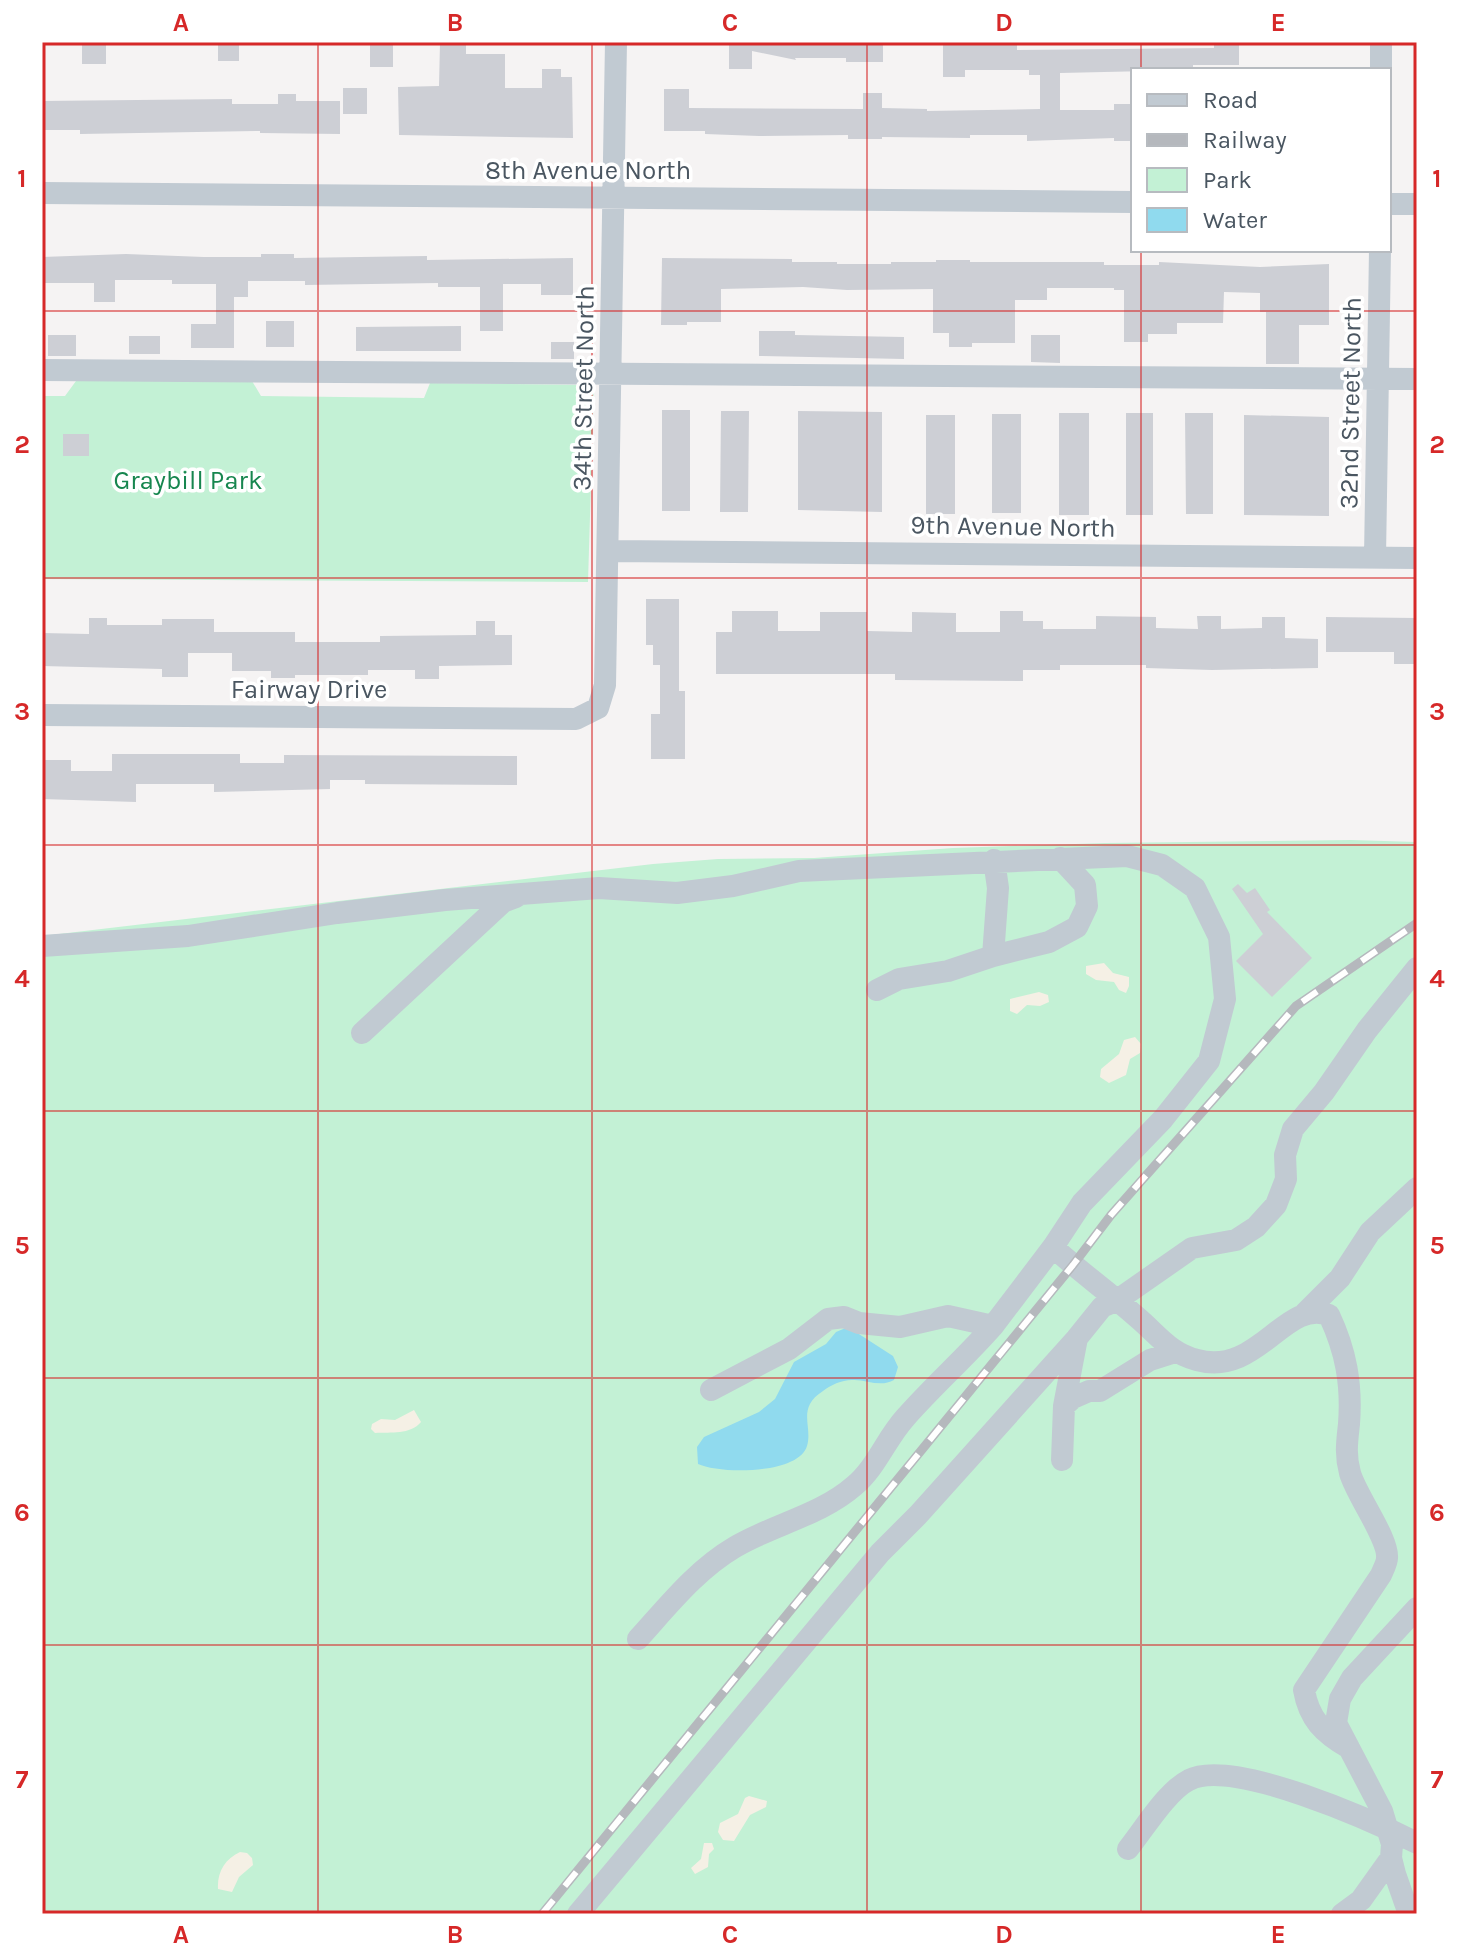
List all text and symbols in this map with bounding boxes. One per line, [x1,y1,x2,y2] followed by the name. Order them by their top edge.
[173,7,189,38] text: A
[447,7,463,38] text: B
[722,7,738,38] text: C
[995,7,1013,38] text: D
[1270,7,1286,38] text: E
[1131,68,1391,252] legend
[1203,86,1258,114] text: Road
[1203,126,1287,154] text: Railway
[485,155,691,186] street label: 8th Avenue North
[17,163,27,194] text: 1
[1432,163,1442,194] text: 1
[1203,166,1252,194] text: Park
[1203,206,1267,234] text: Water
[566,285,601,491] street label: 34th Street North
[1333,297,1368,509] street label: 32nd Street North
[14,429,30,460] text: 2
[1429,429,1445,460] text: 2
[113,465,263,496] park label: Graybill Park
[910,509,1116,544] street label: 9th Avenue North
[231,674,387,705] street label: Fairway Drive
[14,696,30,727] text: 3
[1429,696,1445,727] text: 3
[14,963,30,994] text: 4
[1429,963,1445,994] text: 4
[14,1230,30,1261] text: 5
[1429,1230,1445,1261] text: 5
[14,1497,30,1528] text: 6
[1429,1497,1445,1528] text: 6
[16,1764,29,1795] text: 7
[1431,1764,1444,1795] text: 7
[173,1919,189,1950] text: A
[447,1919,463,1950] text: B
[722,1919,738,1950] text: C
[995,1919,1013,1950] text: D
[1270,1919,1286,1950] text: E

